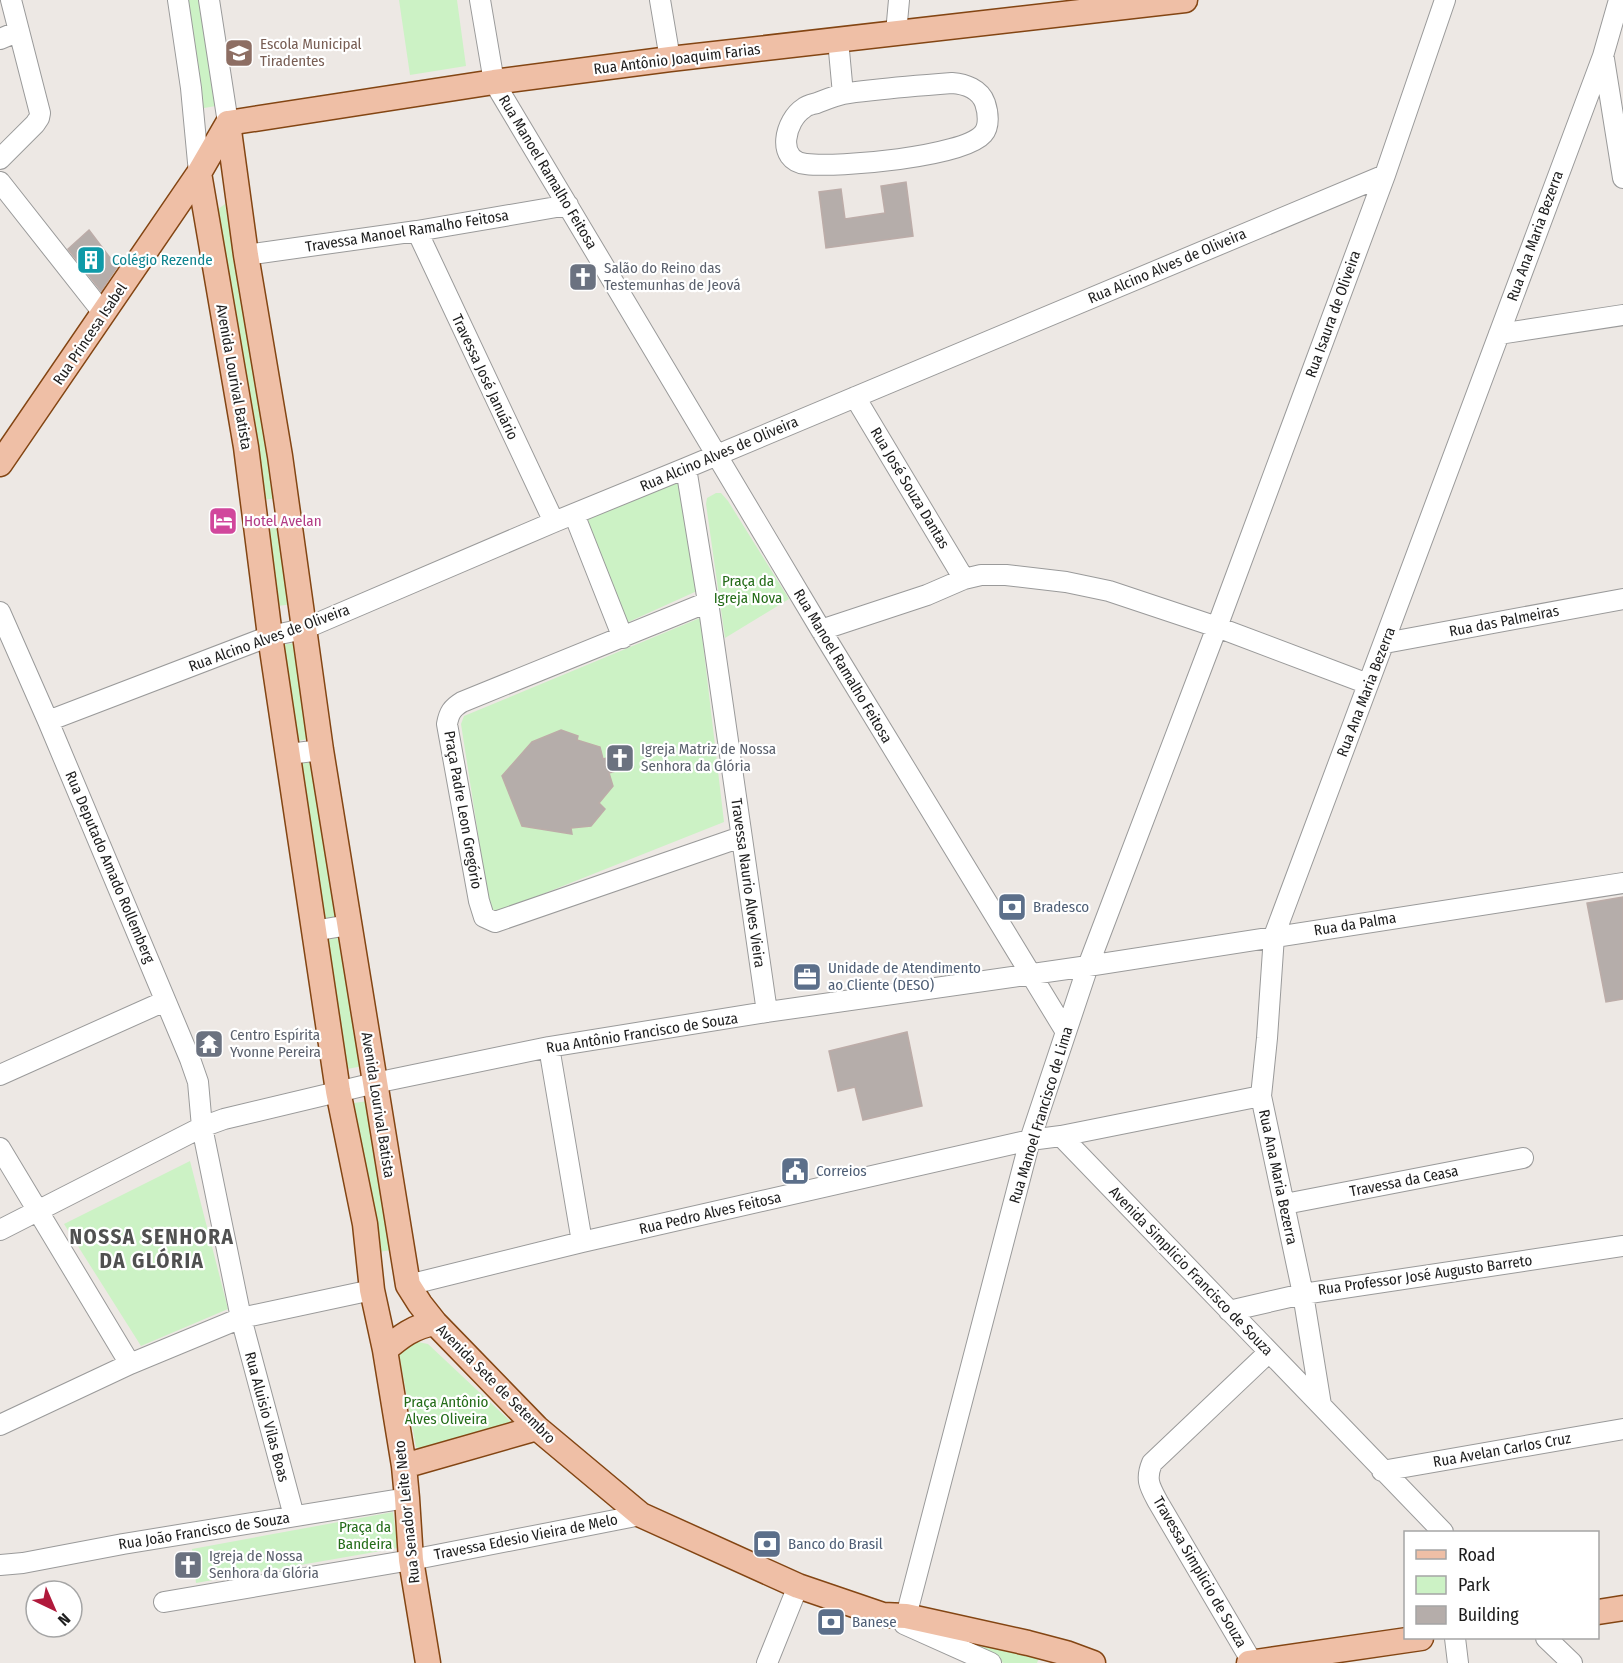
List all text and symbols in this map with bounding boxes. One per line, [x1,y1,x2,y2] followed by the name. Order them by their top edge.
[260,35,362,70] place label: Escola Municipal Tiradentes
[223,37,255,69] school or university icon: Escola Municipal Tiradentes
[593,40,761,78] street label: Rua Antônio Joaquim Farias
[495,92,601,252] street label: Rua Manoel Ramalho Feitosa
[1503,168,1567,304] street label: Rua Ana Maria Bezerra
[304,206,510,256] street label: Travessa Manoel Ramalho Feitosa
[1085,225,1249,307] street label: Rua Alcino Alves de Oliveira
[75,244,107,276] building icon: Colégio Rezende
[1302,248,1364,380] street label: Rua Isaura de Oliveira
[112,251,213,269] place label: Colégio Rezende
[604,259,741,294] place label: Salão do Reino das Testemunhas de Jeová
[567,261,599,293] church icon: Salão do Reino das Testemunhas de Jeová
[49,280,131,388] street label: Rua Princesa Isabel
[212,303,256,451] street label: Avenida Lourival Batista
[448,311,522,443] street label: Travessa José Januário
[637,413,801,495] street label: Rua Alcino Alves de Oliveira
[867,424,953,552] street label: Rua José Souza Dantas
[207,505,239,537] hotel icon: Hotel Avelan
[244,512,322,530] place label: Hotel Avelan
[714,572,782,607] park label: Praça da Igreja Nova
[790,586,896,746] street label: Rua Manoel Ramalho Feitosa
[186,600,352,676] street label: Rua Alcino Alves de Oliveira
[1448,602,1560,640] street label: Rua das Palmeiras
[1333,625,1399,759] street label: Rua Ana Maria Bezerra
[440,729,486,891] street label: Praça Padre Leon Gregório
[641,740,776,775] place label: Igreja Matriz de Nossa Senhora da Glória
[604,742,636,774] church icon: Igreja Matriz de Nossa Senhora da Glória
[61,768,159,966] street label: Rua Deputado Amado Rollemberg
[727,797,769,969] street label: Travessa Naurio Alves Vieira
[996,891,1028,923] bank icon: Bradesco
[1033,898,1089,916] place label: Bradesco
[1313,909,1397,939] street label: Rua da Palma
[828,959,981,994] place label: Unidade de Atendimento ao Cliente (DESO)
[791,961,823,993] office icon: Unidade de Atendimento ao Cliente (DESO)
[545,1009,739,1057] street label: Rua Antônio Francisco de Souza
[1005,1024,1077,1206] street label: Rua Manoel Francisco de Lima
[230,1026,321,1061] place label: Centro Espírita Yvonne Pereira
[193,1028,225,1060] temple icon: Centro Espírita Yvonne Pereira
[358,1031,398,1179] street label: Avenida Lourival Batista
[1255,1108,1301,1246] street label: Rua Ana Maria Bezerra
[779,1155,811,1187] public building icon: Correios
[816,1162,867,1180] place label: Correios
[1348,1162,1460,1200] street label: Travessa da Ceasa
[1105,1183,1277,1359] street label: Avenida Simplicio Francisco de Souza
[637,1188,783,1238] street label: Rua Pedro Alves Feitosa
[69,1224,235,1274] district label: NOSSA SENHORA DA GLÓRIA
[1317,1251,1533,1299] street label: Rua Professor José Augusto Barreto
[433,1321,559,1447] street label: Avenida Sete de Setembro
[241,1350,293,1484] street label: Rua Aluisio Vilas Boas
[404,1393,488,1428] park label: Praça Antônio Alves Oliveira
[1432,1429,1572,1471] street label: Rua Avelan Carlos Cruz
[391,1439,423,1584] street label: Rua Senador Leite Neto
[1149,1493,1251,1651] street label: Travessa Simplicio de Souza
[117,1509,291,1553] street label: Rua João Francisco de Souza
[433,1510,619,1564] street label: Travessa Edesio Vieira de Melo
[338,1518,392,1553] park label: Praça da Bandeira
[751,1528,783,1560] bank icon: Banco do Brasil
[1404,1531,1599,1639] legend
[788,1535,883,1553] place label: Banco do Brasil
[1458,1544,1495,1566] text: Road
[209,1547,319,1582] place label: Igreja de Nossa Senhora da Glória
[172,1549,204,1581] church icon: Igreja de Nossa Senhora da Glória
[1458,1574,1491,1596] text: Park
[24,1579,84,1639] north arrow
[1458,1604,1519,1626] text: Building
[815,1606,847,1638] bank icon: Banese
[54,1609,74,1630] text: N
[852,1613,897,1631] place label: Banese

